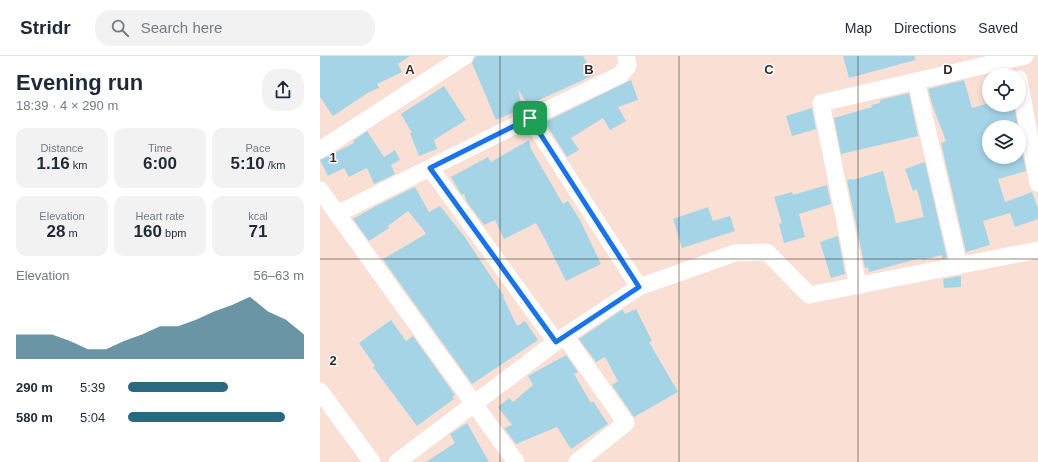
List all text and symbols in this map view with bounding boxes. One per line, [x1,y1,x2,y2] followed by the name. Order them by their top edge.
[95,10,375,46] search box
[20,17,71,38] text: Stridr
[109,17,131,39] icon: search
[141,19,222,36] text: Search here
[845,20,872,36] text: Map
[894,20,956,36] text: Directions
[978,20,1018,36] text: Saved
[405,62,415,77] text: A
[584,62,594,77] text: B
[764,62,774,77] text: C
[943,62,953,77] text: D
[982,68,1026,164] map controls
[982,68,1026,112] button: locate
[262,69,304,111] button: share
[16,70,143,95] text: Evening run
[16,98,118,113] text: 18:39 · 4 × 290 m
[513,101,547,135] pin
[519,107,541,129] icon: arrive
[982,120,1026,164] button: layers
[41,142,83,154] text: Distance
[148,142,172,154] text: Time
[245,142,271,154] text: Pace
[329,150,337,165] text: 1
[37,154,70,173] text: 1.16
[143,154,177,173] text: 6:00
[231,154,265,173] text: 5:10
[70,159,87,171] text: km
[265,159,285,171] text: /km
[39,210,85,222] text: Elevation
[136,210,184,222] text: Heart rate
[248,210,268,222] text: kcal
[46,222,65,241] text: 28
[134,222,162,241] text: 160
[249,222,267,241] text: 71
[65,227,78,239] text: m
[162,227,186,239] text: bpm
[16,268,69,283] text: Elevation
[253,268,304,283] text: 56–63 m
[329,353,337,368] text: 2
[16,380,53,395] text: 290 m
[80,380,105,395] text: 5:39
[16,410,53,425] text: 580 m
[80,410,105,425] text: 5:04

